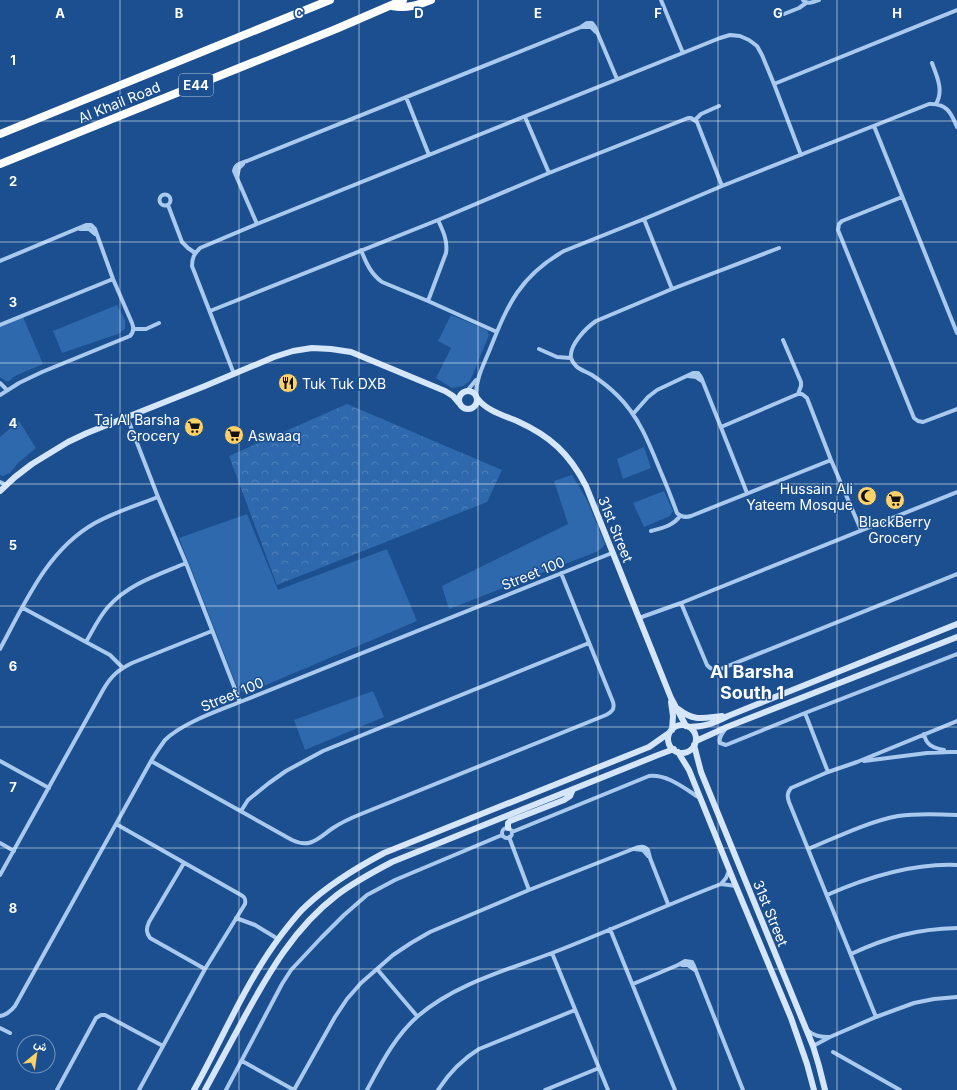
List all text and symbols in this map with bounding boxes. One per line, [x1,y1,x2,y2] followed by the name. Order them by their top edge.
[55,5,65,21] text: A
[175,5,184,21] text: B
[294,5,304,21] text: C
[414,5,424,21] text: D
[534,5,542,21] text: E
[654,5,662,21] text: F
[773,5,783,21] text: G
[892,5,902,21] text: H
[10,52,16,68] text: 1
[179,74,213,96] road number: E44
[75,78,163,126] street label: Al Khail Road
[9,173,17,189] text: 2
[9,294,17,310] text: 3
[277,372,299,394] restaurant icon: Tuk Tuk DXB
[302,375,386,392] place label: Tuk Tuk DXB
[94,411,180,444] place label: Taj Al Barsha Grocery
[9,415,18,431] text: 4
[183,416,205,438] supermarket icon: Taj Al Barsha Grocery
[223,424,245,446] supermarket icon: Aswaaq
[248,427,301,444] place label: Aswaaq
[746,480,853,513] place label: Hussain Ali Yateem Mosque
[856,485,878,507] mosque icon: Hussain Ali Yateem Mosque
[884,489,906,511] supermarket icon: BlackBerry Grocery
[595,493,637,565] street label: 31st Street
[859,513,931,546] place label: BlackBerry Grocery
[9,537,17,553] text: 5
[499,553,567,593] street label: Street 100
[9,658,17,674] text: 6
[710,661,794,703] district label: Al Barsha South 1
[198,673,266,715] street label: Street 100
[9,779,17,795] text: 7
[750,877,792,949] street label: 31st Street
[9,900,17,916] text: 8
[16,1034,56,1074] north arrow
[32,1036,50,1055] text: ش

